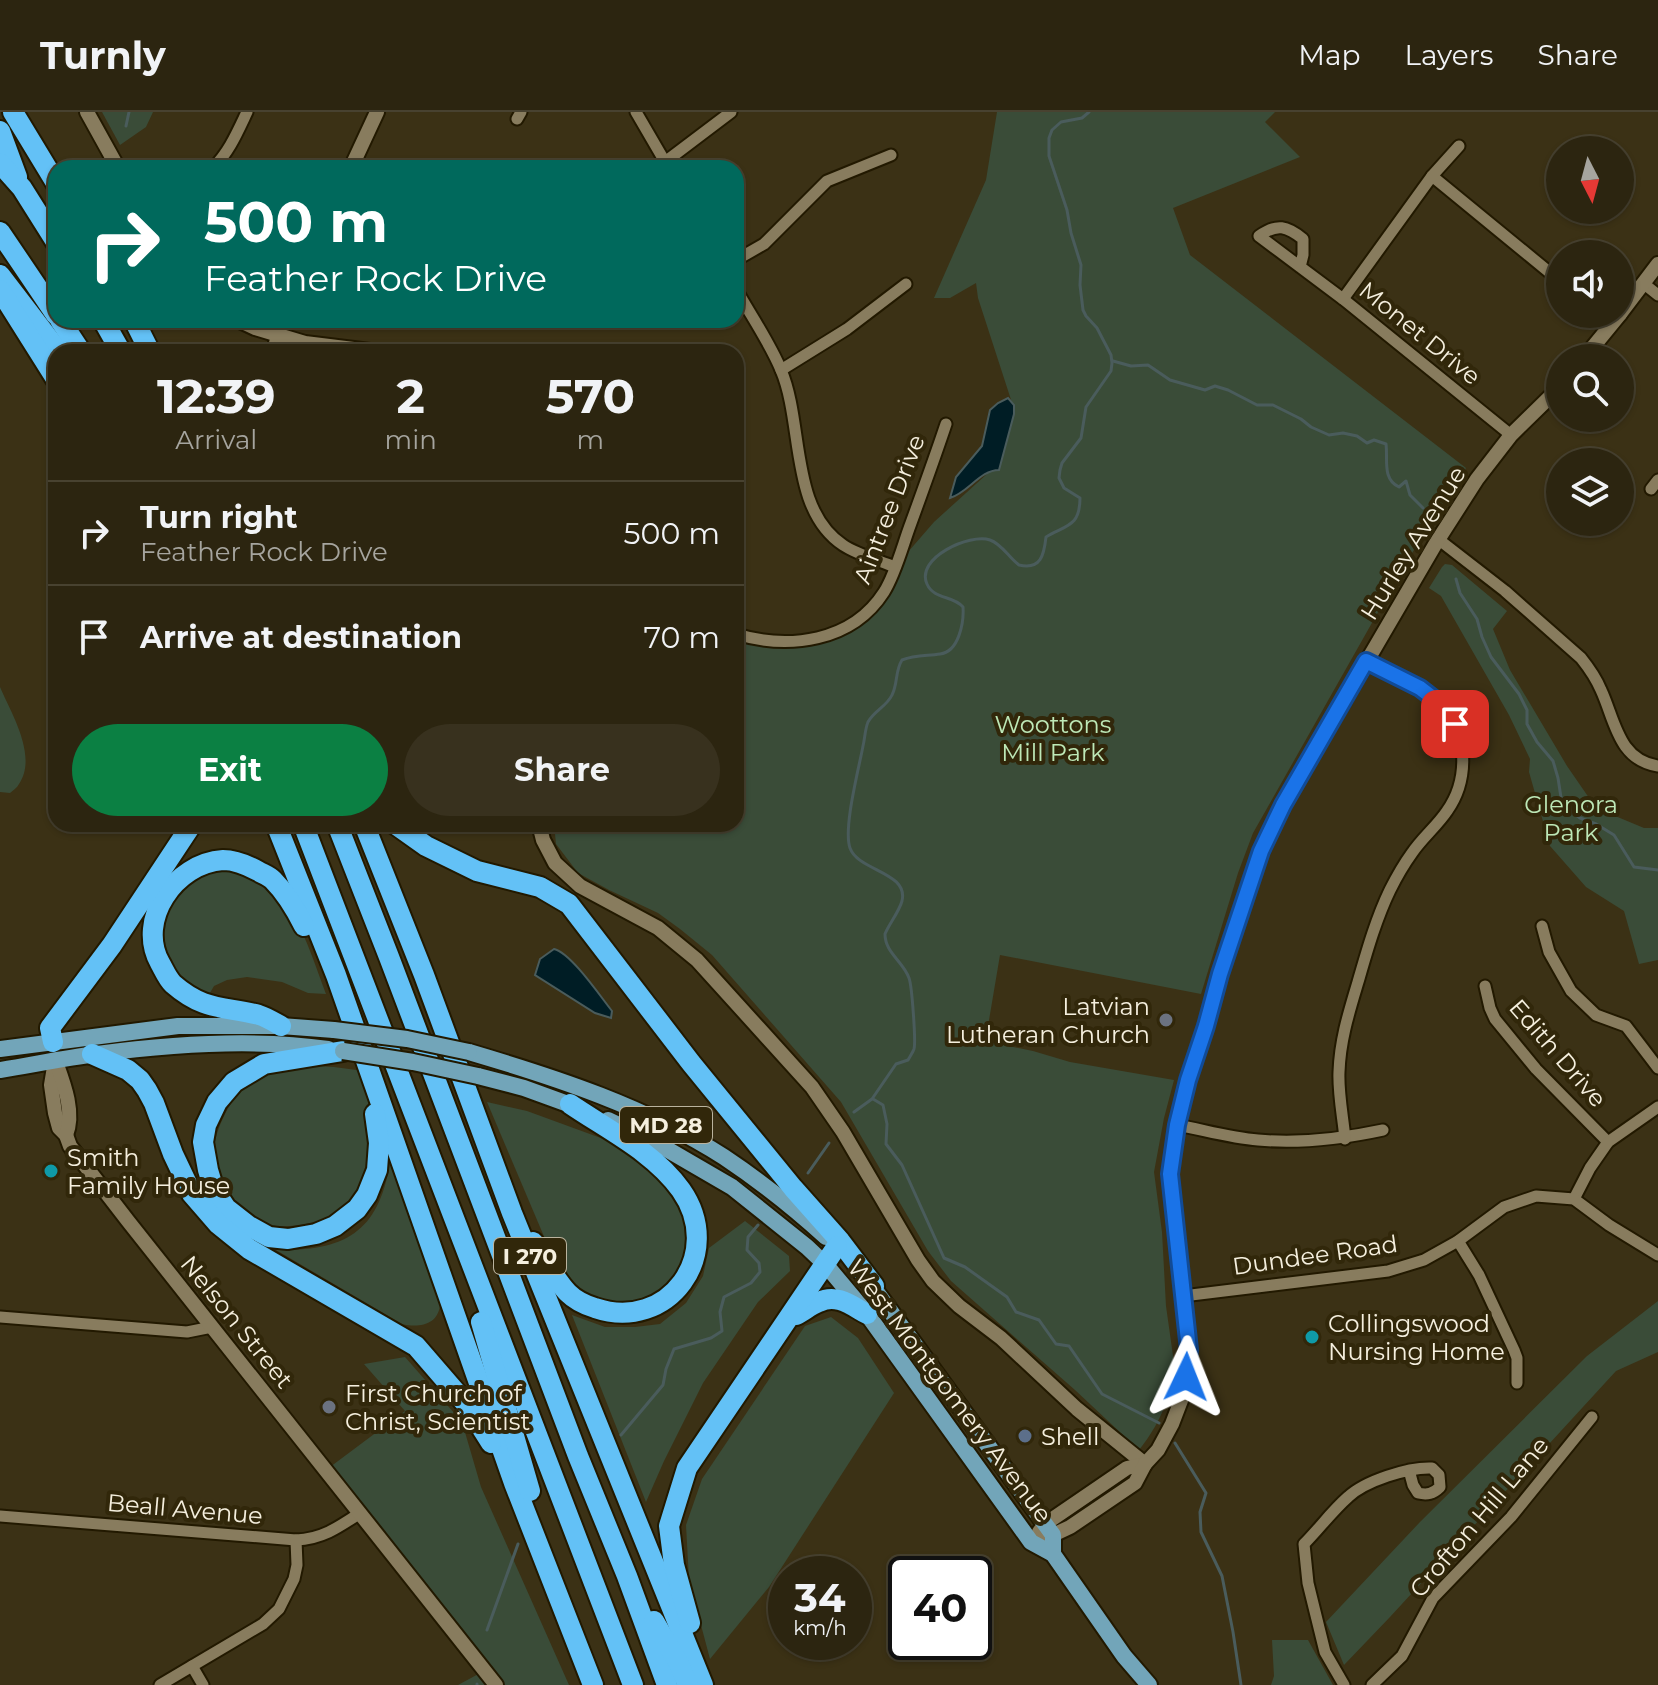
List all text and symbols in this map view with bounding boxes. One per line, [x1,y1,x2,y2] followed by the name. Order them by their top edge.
[40,32,166,79] text: Turnly
[1298,38,1361,72] text: Map
[1405,38,1494,72] text: Layers
[1538,38,1618,72] text: Share
[1546,136,1634,224] north arrow
[1546,136,1634,536] map controls
[204,188,388,256] text: 500 m
[72,192,176,296] icon: right
[1546,240,1634,328] button: sound
[204,256,547,300] text: Feather Rock Drive
[1354,275,1486,391] street label: Monet Drive
[1546,344,1634,432] button: search
[157,367,276,425] text: 12:39
[396,367,425,425] text: 2
[546,367,635,425] text: 570
[175,424,257,456] text: Arrival
[385,424,437,456] text: min
[577,424,604,456] text: m
[847,430,931,588] street label: Aintree Drive
[1546,448,1634,536] button: layers
[1354,461,1472,625] street label: Hurley Avenue
[140,499,297,536] text: Turn right
[72,511,116,555] icon: right
[624,515,720,552] text: 500 m
[140,536,388,568] text: Feather Rock Drive
[72,615,116,659] icon: arrive
[140,619,462,656] text: Arrive at destination
[643,619,720,656] text: 70 m
[1421,690,1489,758] pin
[1433,702,1477,746] icon: arrive
[994,710,1112,767] park label: Woottons Mill Park
[72,724,388,816] button: Exit
[404,724,720,816] button: Share
[1524,790,1618,847] park label: Glenora Park
[946,992,1150,1049] place label: Latvian Lutheran Church
[1503,993,1613,1113] street label: Edith Drive
[1157,1011,1175,1029] marker: Latvian Lutheran Church
[620,1107,712,1143] road number: MD 28
[67,1143,230,1200] place label: Smith Family House
[42,1162,60,1180] marker: Smith Family House
[1231,1229,1399,1281] street label: Dundee Road
[494,1238,566,1274] road number: I 270
[175,1250,299,1394] street label: Nelson Street
[842,1254,1058,1528] street label: West Montgomery Avenue
[1328,1309,1505,1366] place label: Collingswood Nursing Home
[1303,1328,1321,1346] marker: Collingswood Nursing Home
[1144,1335,1228,1419] position arrow
[345,1379,530,1436] place label: First Church of Christ, Scientist
[320,1398,338,1416] marker: First Church of Christ, Scientist
[1041,1422,1099,1451] place label: Shell
[1016,1427,1034,1445] marker: Shell
[1403,1431,1555,1603] street label: Crofton Hill Lane
[106,1488,264,1530] street label: Beall Avenue
[888,1556,992,1660] speed limit sign: 40
[794,1573,846,1622] text: 34
[793,1616,847,1640] text: km/h

